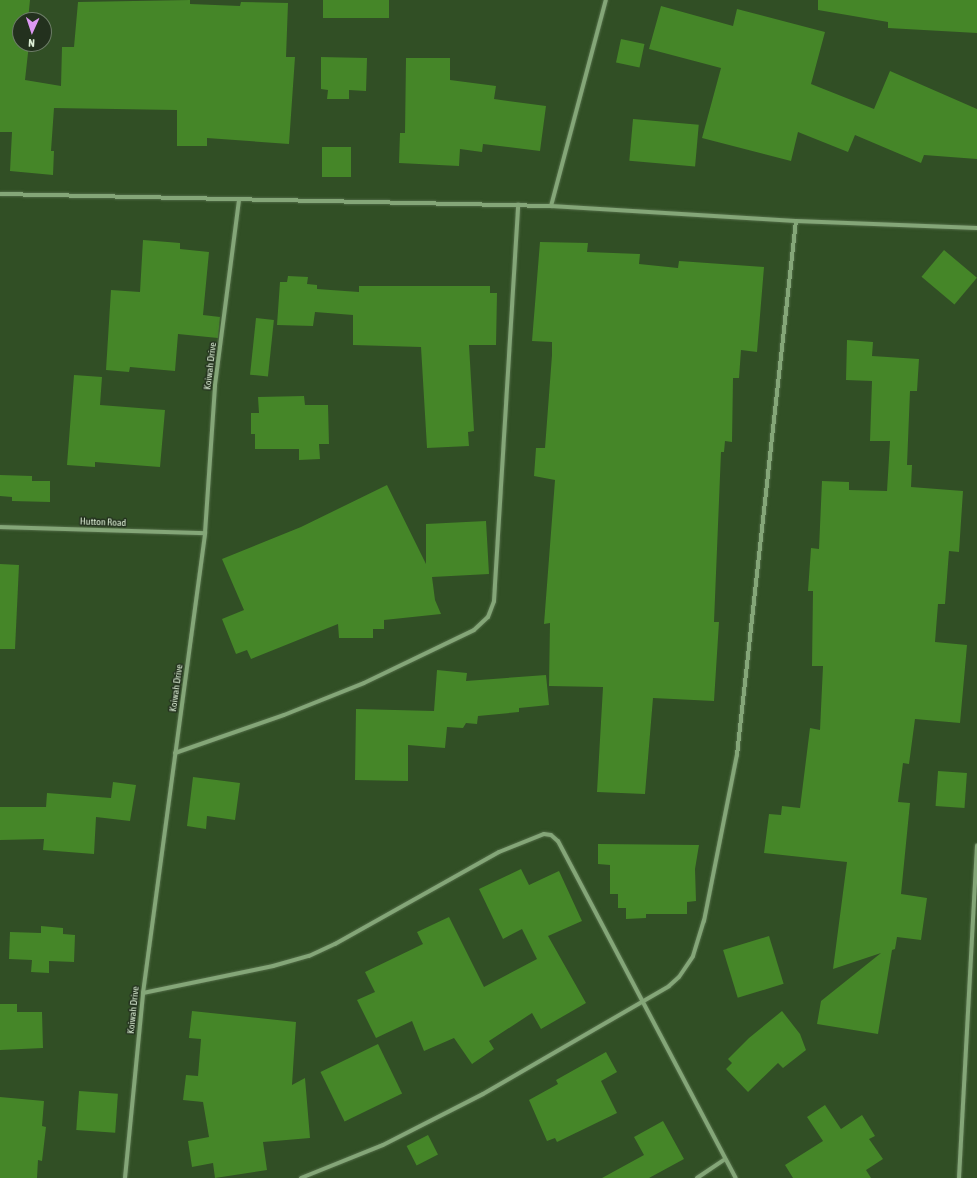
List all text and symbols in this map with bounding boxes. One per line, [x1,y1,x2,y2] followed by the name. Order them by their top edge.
[12,12,52,52] north arrow
[28,37,35,49] text: N
[201,342,219,390] street label: Koiwah Drive
[80,515,126,529] street label: Hutton Road
[167,663,185,713] street label: Koiwah Drive
[125,986,141,1034] street label: Koiwah Drive

